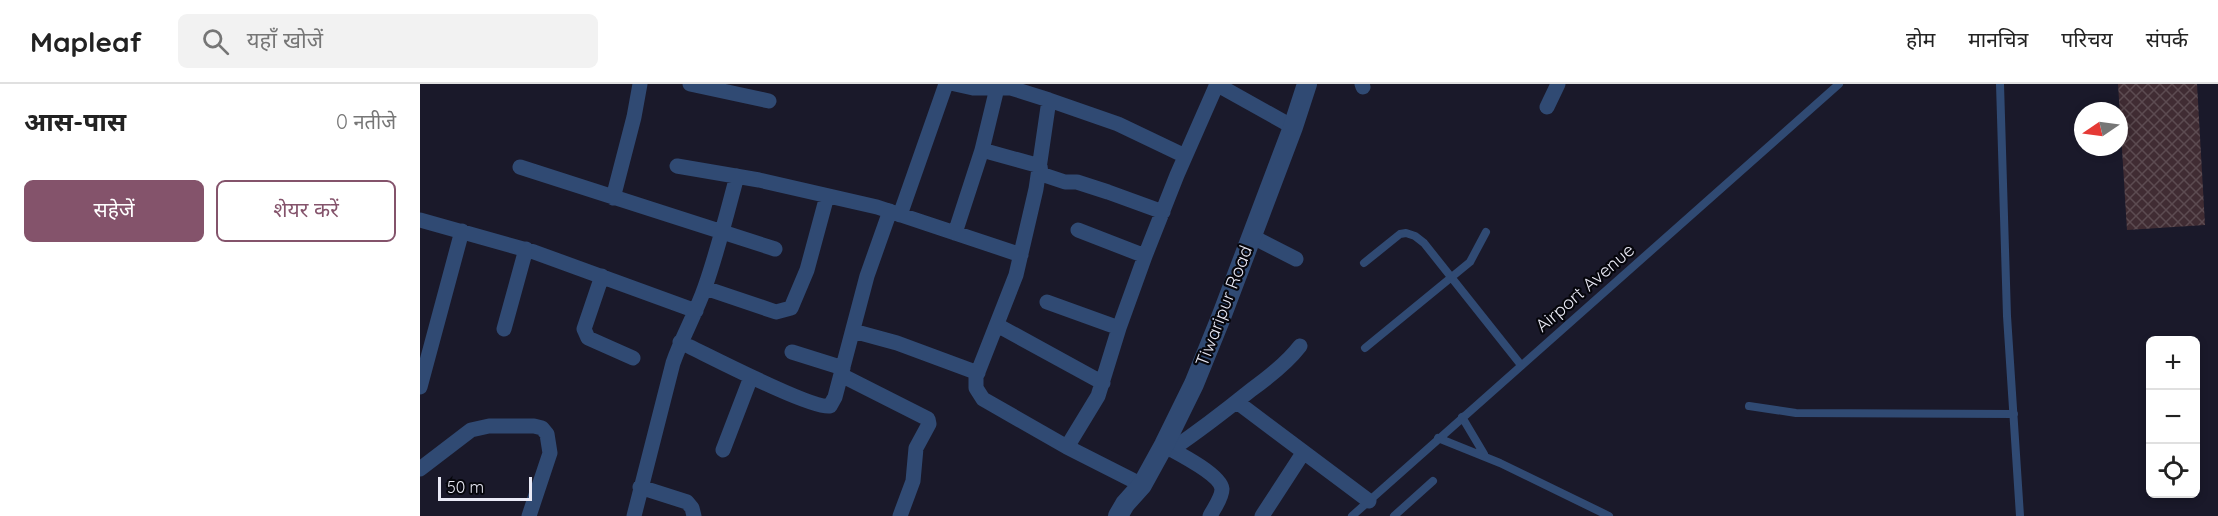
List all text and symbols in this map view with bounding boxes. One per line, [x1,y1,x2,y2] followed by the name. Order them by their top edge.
[178,14,598,68] search box
[30,24,142,59] text: Mapleaf
[199,25,232,58] icon: search
[247,26,323,54] text: यहाँ खोजें
[1906,26,1935,52] text: होम
[1968,26,2028,52] text: मानचित्र
[2061,26,2113,52] text: परिचय
[2146,26,2188,52] text: संपर्क
[2074,102,2128,156] north arrow
[24,105,126,138] text: आस-पास
[336,109,396,134] text: 0 नतीजे
[24,180,204,242] button: सहेजें
[216,180,396,242] button: शेयर करें
[1530,238,1639,337] street label: Airport Avenue
[1190,242,1257,370] street label: Tiwaripur Road
[2146,336,2200,498] map controls
[2146,336,2200,390] button: +
[2146,390,2200,444] button: −
[2146,444,2200,498] button: locate
[438,474,532,502] scale bar
[447,477,484,497] text: 50 m

